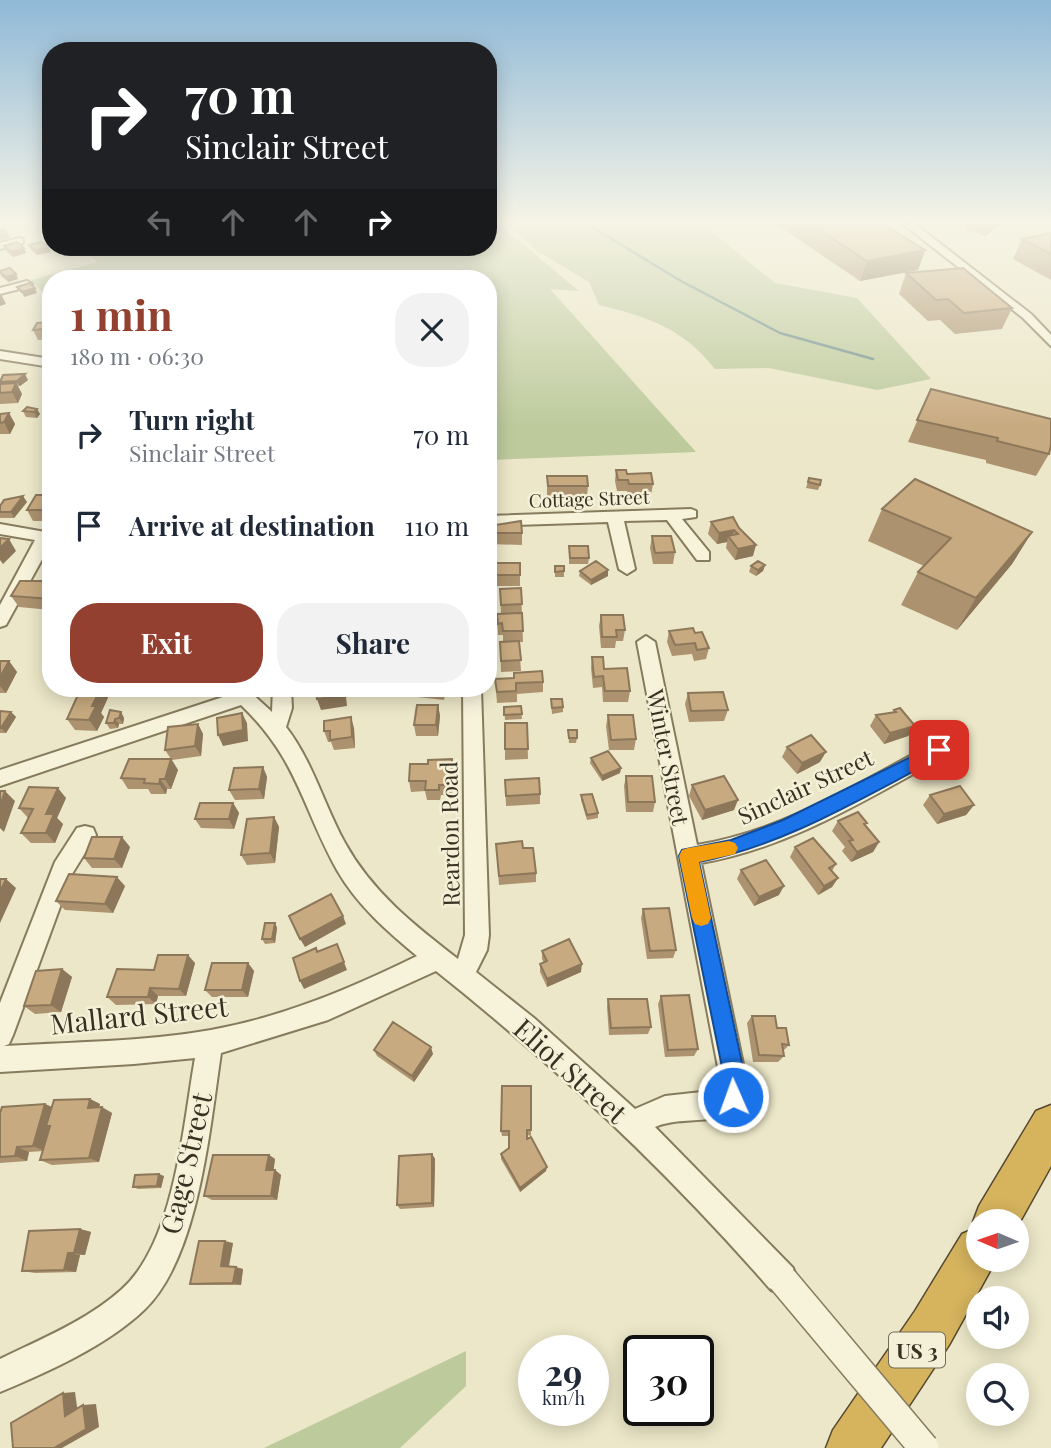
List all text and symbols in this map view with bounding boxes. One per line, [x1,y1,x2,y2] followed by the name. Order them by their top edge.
[185,61,295,126] text: 70 m
[70,70,161,161] icon: right
[185,124,388,167] text: Sinclair Street
[141,203,179,241] icon: left
[214,203,252,241] icon: ahead
[287,203,325,241] icon: ahead
[360,203,398,241] icon: right
[70,286,173,342] text: 1 min
[395,293,469,367] button: close
[70,340,204,371] text: 180 m · 06:30
[129,402,255,437] text: Turn right
[70,416,108,454] icon: right
[413,417,469,452] text: 70 m
[129,437,275,468] text: Sinclair Street
[528,483,650,513] street label: Cottage Street
[70,507,108,545] icon: arrive
[129,508,375,543] text: Arrive at destination
[405,508,469,543] text: 110 m
[70,603,263,683] button: Exit
[277,603,469,683] button: Share
[640,685,698,828] street label: Winter Street
[909,720,969,780] pin
[920,731,958,769] icon: arrive
[732,741,879,831] street label: Sinclair Street
[432,761,466,907] street label: Reardon Road
[48,986,231,1042] street label: Mallard Street
[507,1009,636,1131] street label: Eliot Street
[696,1060,770,1134] position arrow
[151,1087,220,1237] street label: Gage Street
[966,1209,1029,1272] north arrow
[966,1209,1029,1426] map controls
[966,1286,1029,1349] button: sound
[889,1332,945,1368] road number: US 3
[623,1335,714,1426] speed limit sign: 30
[545,1348,582,1395] text: 29
[966,1363,1029,1426] button: search
[542,1386,585,1410] text: km/h

